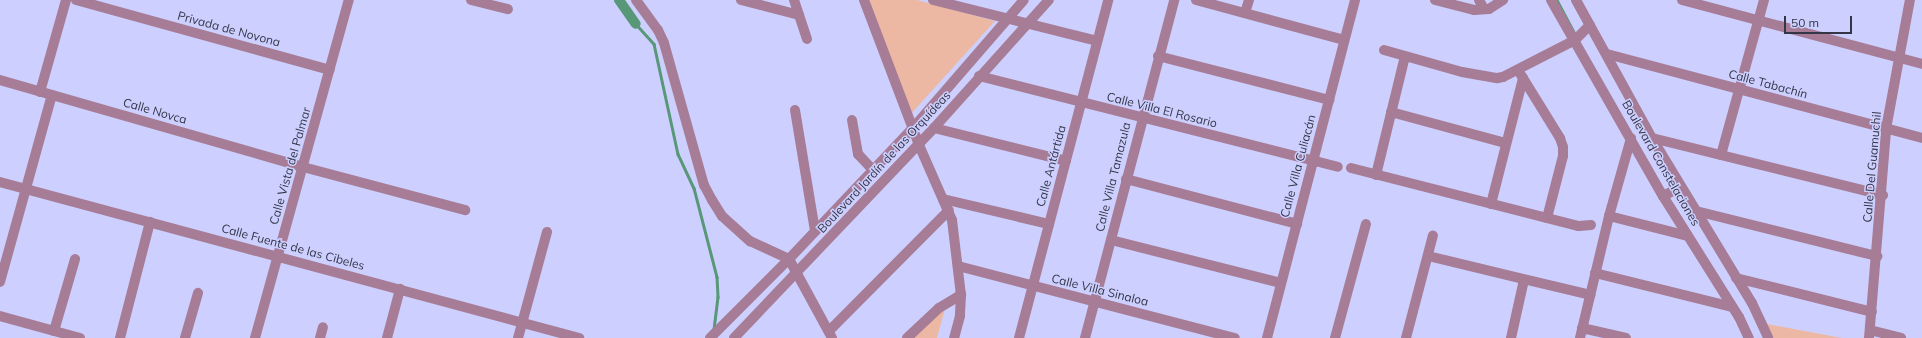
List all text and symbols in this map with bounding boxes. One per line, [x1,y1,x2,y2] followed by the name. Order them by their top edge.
[176,8,282,50] street label: Privada de Novona
[1786,8,1854,34] scale bar
[1791,15,1819,30] text: 50 m
[1727,67,1809,101] street label: Calle Tabachín
[815,88,953,236] street label: Boulevard Jardín de las Orquídeas
[1105,89,1219,131] street label: Calle Villa El Rosario
[121,95,189,127] street label: Calle Novca
[1619,98,1703,228] street label: Boulevard Constelaciones
[266,106,314,226] street label: Calle Vista del Palmar
[1860,111,1884,223] street label: Calle Del Guamuchil
[1277,113,1319,219] street label: Calle Villa Culiacán
[1092,121,1134,233] street label: Calle Villa Tamazula
[1033,124,1069,208] street label: Calle Antártida
[220,221,366,273] street label: Calle Fuente de las Cibeles
[1050,271,1150,309] street label: Calle Villa Sinaloa

